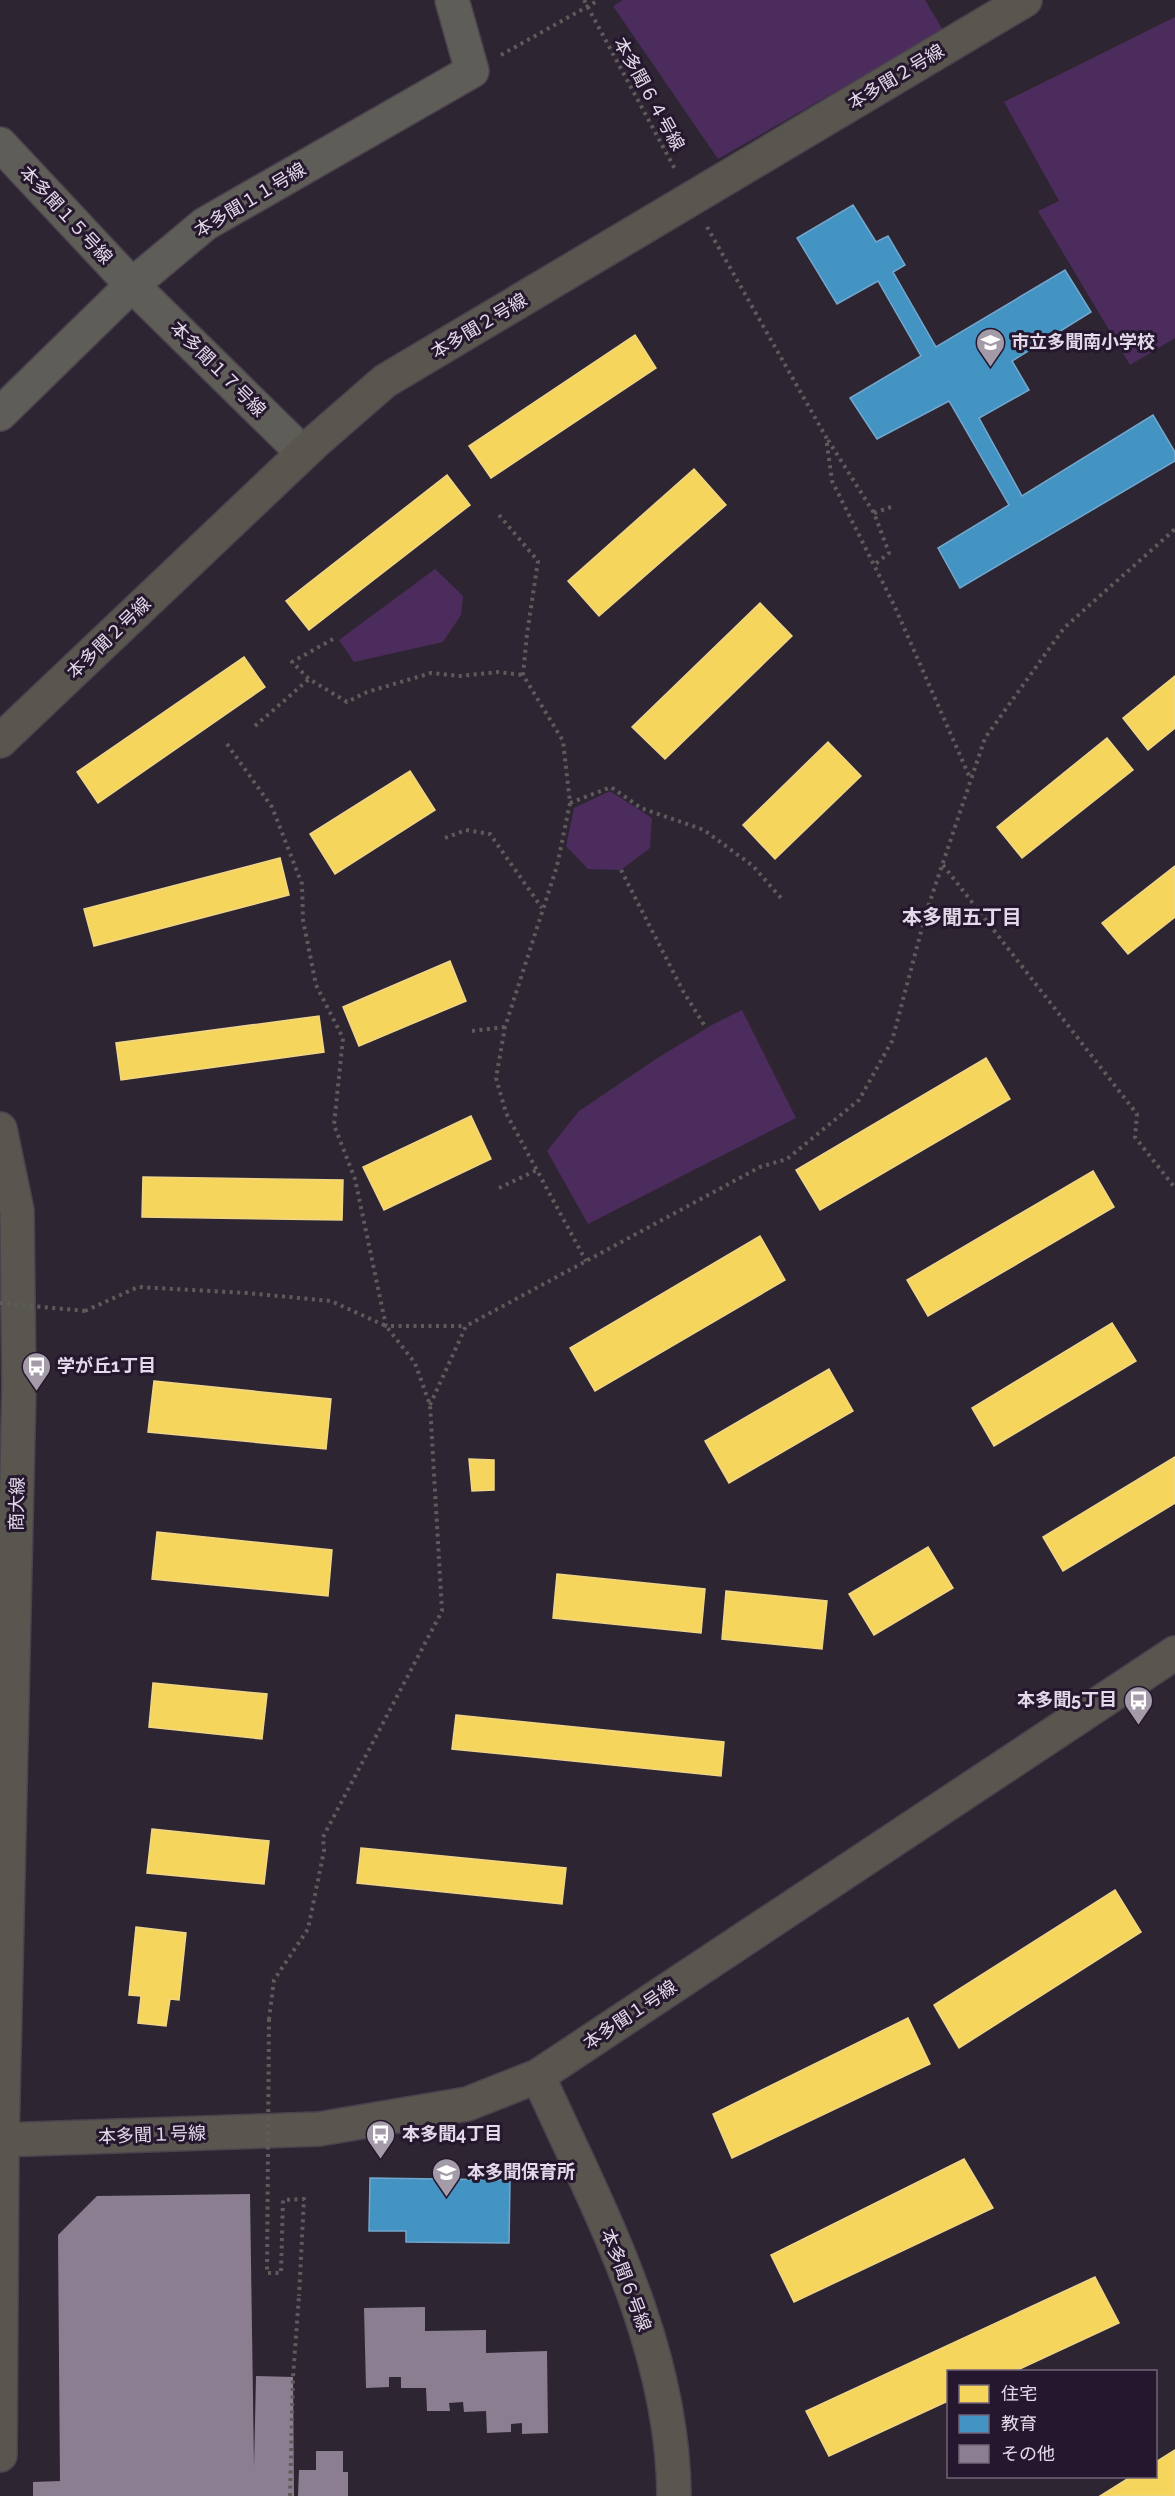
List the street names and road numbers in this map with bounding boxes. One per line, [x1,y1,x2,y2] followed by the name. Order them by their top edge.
[610,34,689,154] street label: 本多聞６４号線
[844,40,947,113] street label: 本多聞２号線
[190,158,309,241] street label: 本多聞１１号線
[16,161,117,268] street label: 本多聞１５号線
[427,289,530,362] street label: 本多聞２号線
[166,317,270,421] street label: 本多聞１７号線
[63,593,155,683] street label: 本多聞２号線
[6,1477,27,1531] street label: 商大線
[579,1976,680,2053] street label: 本多聞１号線
[98,2122,206,2147] street label: 本多聞１号線
[597,2226,656,2334] street label: 本多聞６号線

